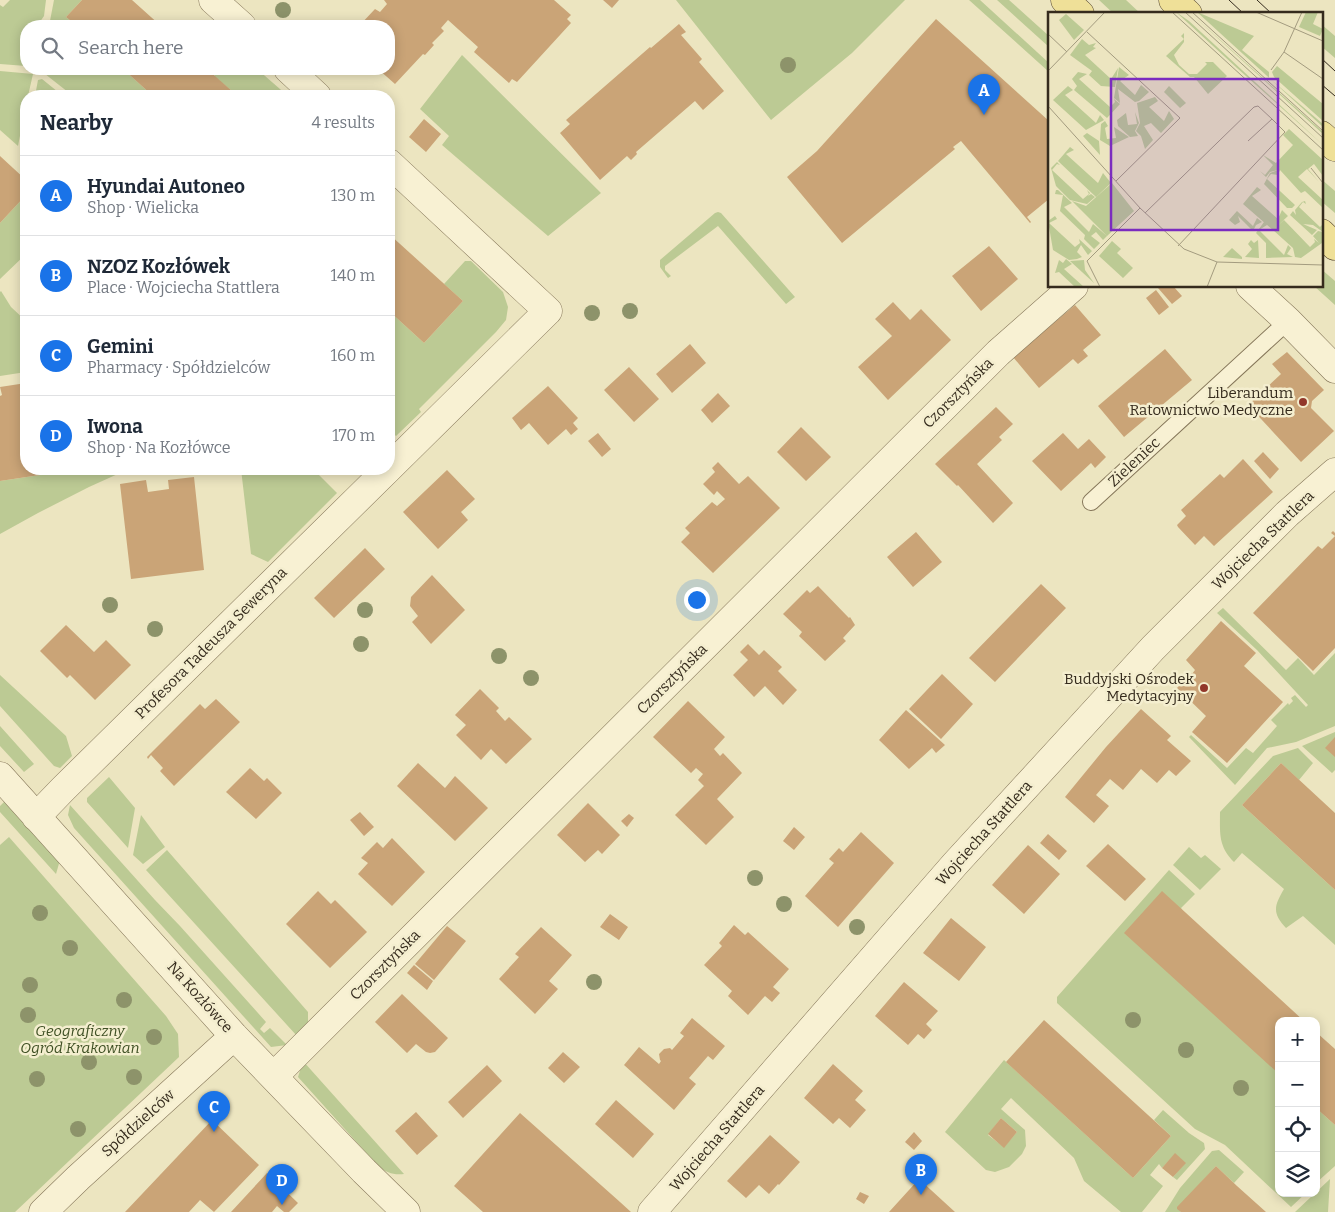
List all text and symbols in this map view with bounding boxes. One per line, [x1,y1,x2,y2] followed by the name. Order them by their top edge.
[1048,12,1322,288] inset map
[20,20,395,75] search box
[38,34,66,62] icon: search
[78,36,183,59] text: Search here
[968,74,1000,115] pin: A
[40,110,113,136] text: Nearby
[312,113,375,132] text: 4 results
[87,175,245,198] text: Hyundai Autoneo
[50,186,62,205] text: A
[331,186,375,205] text: 130 m
[87,198,199,217] text: Shop · Wielicka
[87,255,230,278] text: NZOZ Kozłówek
[51,266,61,285] text: B
[330,266,375,285] text: 140 m
[87,278,280,297] text: Place · Wojciecha Stattlera
[87,335,154,358] text: Gemini
[51,346,61,365] text: C
[330,346,375,365] text: 160 m
[919,354,997,432] street label: Czorsztyńska
[87,358,270,377] text: Pharmacy · Spółdzielców
[1129,384,1294,419] place label: Liberandum Ratownictwo Medyczne
[1297,396,1309,408] marker: Liberandum Ratownictwo Medyczne
[87,415,143,438] text: Iwona
[50,426,62,445] text: D
[332,426,375,445] text: 170 m
[1104,433,1164,490] street label: Zieleniec
[87,438,230,457] text: Shop · Na Kozłówce
[1208,487,1318,593] street label: Wojciecha Stattlera
[131,563,291,723] street label: Profesora Tadeusza Seweryna
[684,587,710,613] your location
[633,640,711,718] street label: Czorsztyńska
[1064,670,1194,705] place label: Buddyjski Ośrodek Medytacyjny
[1198,682,1210,694] marker: Buddyjski Ośrodek Medytacyjny
[932,777,1036,889] street label: Wojciecha Stattlera
[346,926,424,1004] street label: Czorsztyńska
[163,958,237,1036] street label: Na Kozłówce
[1275,1017,1320,1197] map controls
[1275,1017,1320,1062] button: +
[20,1022,140,1057] park label: Geograficzny Ogród Krakowian
[1275,1062,1320,1107] button: −
[666,1081,768,1195] street label: Wojciecha Stattlera
[98,1085,179,1160] street label: Spółdzielców
[198,1091,230,1132] pin: C
[1275,1107,1320,1152] button: locate
[1275,1152,1320,1197] button: layers
[905,1154,937,1195] pin: B
[266,1164,298,1205] pin: D

